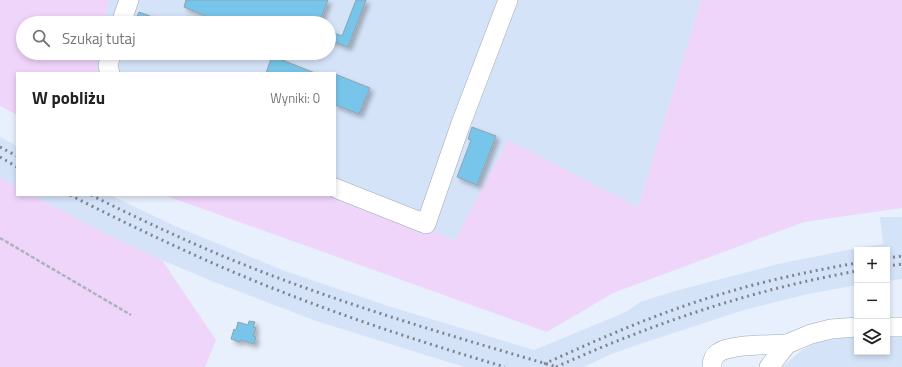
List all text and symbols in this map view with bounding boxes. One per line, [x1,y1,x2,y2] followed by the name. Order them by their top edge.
[16,16,336,60] search box
[30,27,52,49] icon: search
[62,27,135,50] text: Szukaj tutaj
[32,85,105,111] text: W pobliżu
[270,88,320,108] text: Wyniki: 0
[854,247,890,355] map controls
[854,247,890,283] button: +
[854,283,890,319] button: −
[854,319,890,355] button: layers

